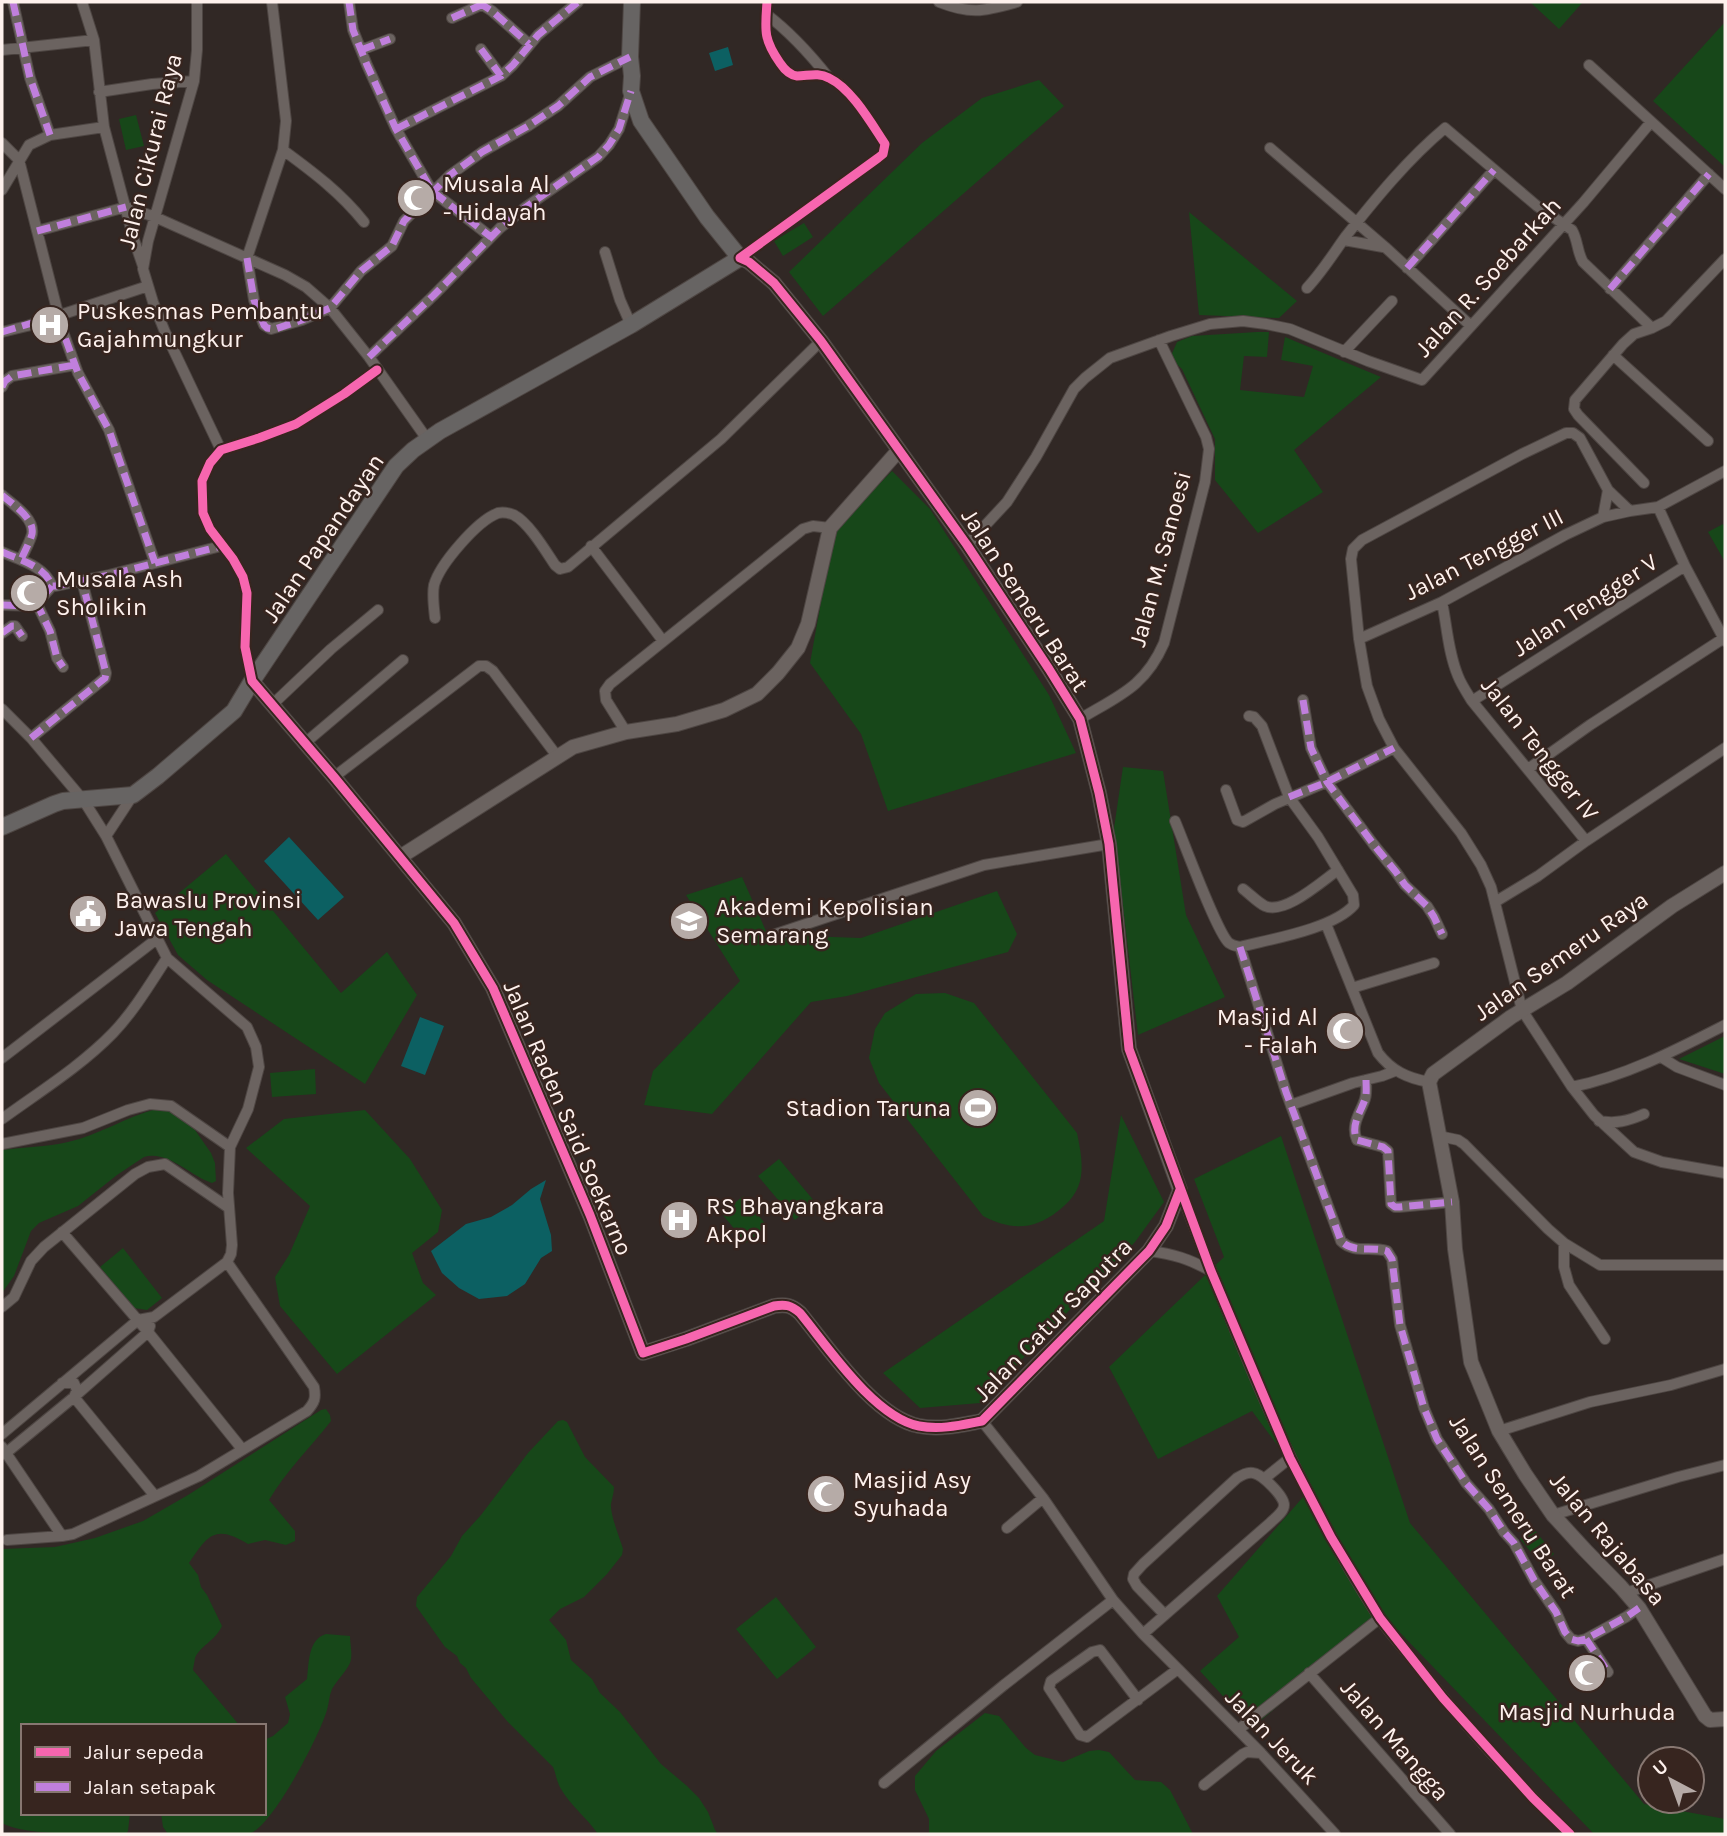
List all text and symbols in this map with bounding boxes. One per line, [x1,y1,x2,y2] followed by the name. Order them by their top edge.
[112,51,188,251] street label: Jalan Cikurai Raya
[443,170,550,226] place label: Musala Al - Hidayah
[395,177,437,219] mosque icon: Musala Al - Hidayah
[1409,191,1567,363] street label: Jalan R. Soebarkah
[77,297,323,353] place label: Puskesmas Pembantu Gajahmungkur
[29,304,71,346] hospital icon: Puskesmas Pembantu Gajahmungkur
[256,448,390,628] street label: Jalan Papandayan
[1123,468,1197,650] street label: Jalan M. Sanoesi
[1400,502,1568,606] street label: Jalan Tengger III
[955,503,1095,697] street label: Jalan Semeru Barat
[1507,547,1663,662] street label: Jalan Tengger V
[56,565,183,621] place label: Musala Ash Sholikin
[8,572,50,614] mosque icon: Musala Ash Sholikin
[1475,672,1605,827] street label: Jalan Tengger IV
[115,886,302,942] place label: Bawaslu Provinsi Jawa Tengah
[1469,886,1653,1026] street label: Jalan Semeru Raya
[67,893,109,935] public building icon: Bawaslu Provinsi Jawa Tengah
[716,893,934,949] place label: Akademi Kepolisian Semarang
[668,900,710,942] school or university icon: Akademi Kepolisian Semarang
[497,977,639,1259] street label: Jalan Raden Said Soekarno
[1217,1003,1318,1059] place label: Masjid Al - Falah
[1324,1010,1366,1052] mosque icon: Masjid Al - Falah
[957,1087,999,1129] sports icon: Stadion Taruna
[786,1094,951,1122] place label: Stadion Taruna
[706,1192,885,1248] place label: RS Bhayangkara Akpol
[658,1199,700,1241] hospital icon: RS Bhayangkara Akpol
[968,1233,1138,1407] street label: Jalan Catur Saputra
[1443,1409,1583,1603] street label: Jalan Semeru Barat
[853,1466,971,1522] place label: Masjid Asy Syuhada
[1544,1467,1672,1611] street label: Jalan Rajabasa
[805,1473,847,1515] mosque icon: Masjid Asy Syuhada
[1566,1652,1608,1694] mosque icon: Masjid Nurhuda
[1335,1674,1455,1806] street label: Jalan Mangga
[1220,1683,1324,1791] street label: Jalan Jeruk
[1499,1698,1675,1726] place label: Masjid Nurhuda
[21,1724,266,1815] legend
[84,1740,204,1764] text: Jalur sepeda
[1636,1745,1706,1815] north arrow
[1648,1755,1673,1781] text: U
[84,1775,216,1799] text: Jalan setapak

